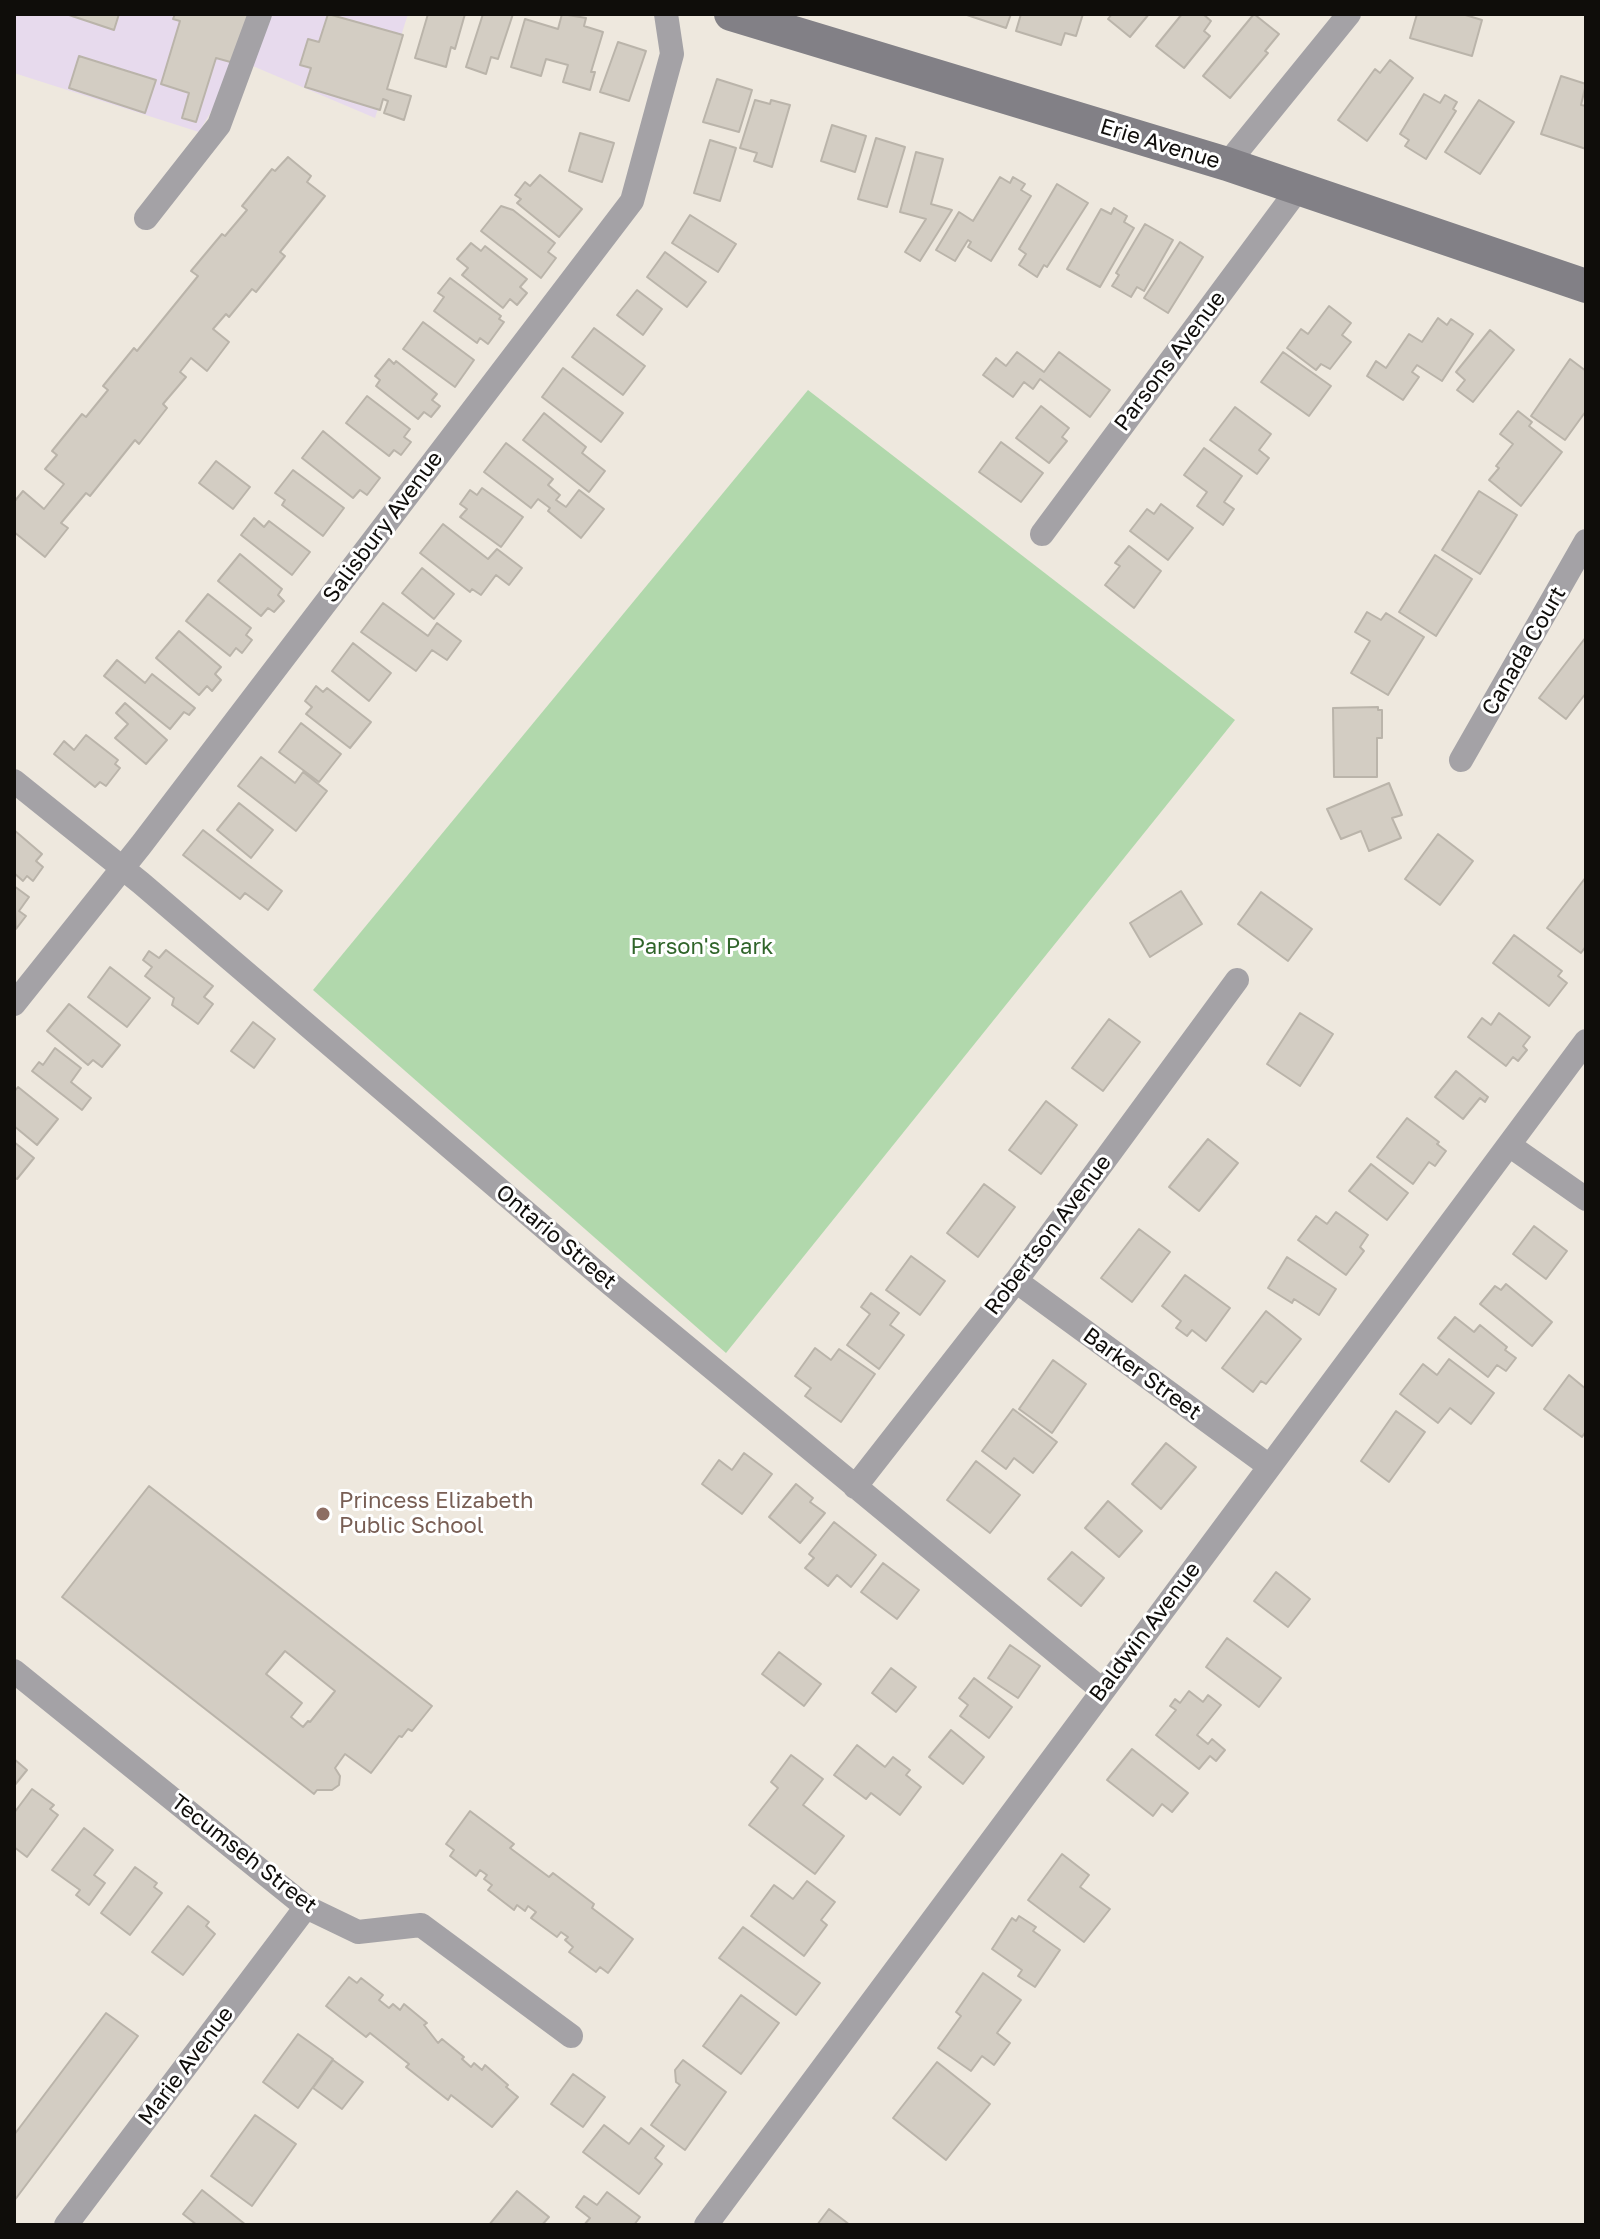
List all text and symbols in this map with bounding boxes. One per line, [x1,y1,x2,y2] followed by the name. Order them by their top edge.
[1097,113,1223,175] street label: Erie Avenue
[1109,286,1231,436] street label: Parsons Avenue
[317,446,449,608] street label: Salisbury Avenue
[1477,582,1571,720] street label: Canada Court
[631,934,773,960] park label: Parson's Park
[979,1150,1117,1320] street label: Robertson Avenue
[490,1179,622,1295] street label: Ontario Street
[1078,1322,1206,1426] street label: Barker Street
[339,1488,534,1540] place label: Princess Elizabeth Public School
[314,1505,332,1523] marker: Princess Elizabeth Public School
[1084,1557,1206,1707] street label: Baldwin Avenue
[166,1789,322,1919] street label: Tecumseh Street
[133,2001,239,2131] street label: Marie Avenue

